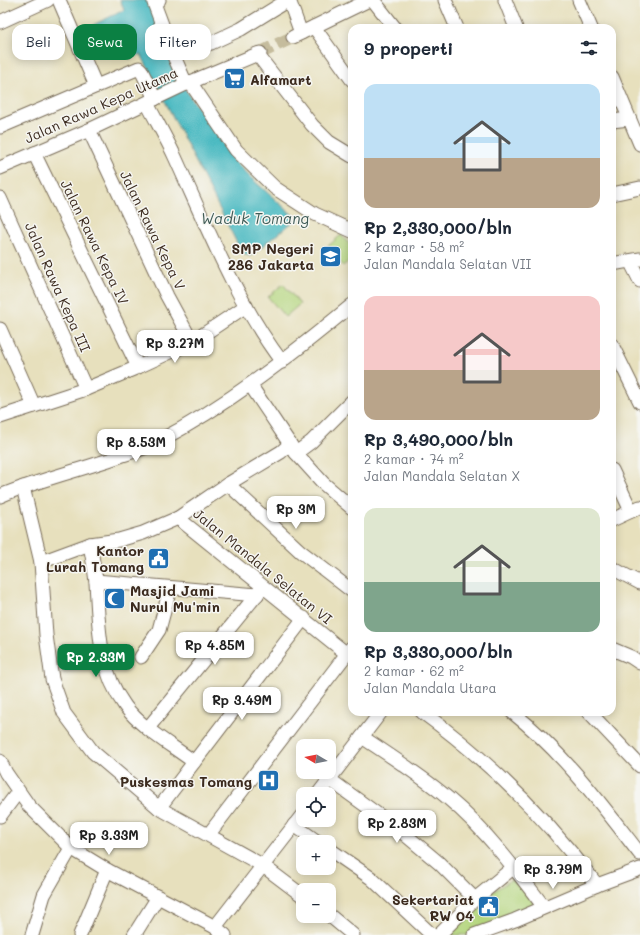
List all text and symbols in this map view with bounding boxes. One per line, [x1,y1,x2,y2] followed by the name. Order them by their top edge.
[12,24,65,60] chip: Beli
[73,24,137,60] chip: Sewa
[145,24,211,60] chip: Filter
[364,37,453,59] text: 9 properti
[578,37,600,59] icon: filters
[21,63,181,147] street label: Jalan Rawa Kepa Utama
[222,66,248,92] supermarket icon: Alfamart
[250,70,311,89] place label: Alfamart
[446,110,518,182] icon: home
[116,167,190,293] street label: Jalan Rawa Kepa V
[56,176,134,308] street label: Jalan Rawa Kepa IV
[201,208,310,228] water label: Waduk Tomang
[364,216,512,238] text: Rp 2,330,000/bln
[21,219,95,355] street label: Jalan Rawa Kepa III
[364,238,464,255] text: 2 kamar · 58 m²
[228,239,314,274] place label: SMP Negeri 286 Jakarta
[317,243,343,269] school or university icon: SMP Negeri 286 Jakarta
[364,255,531,272] text: Jalan Mandala Selatan VII
[446,322,518,394] icon: home
[134,330,216,364] pin: Rp 3.27M
[146,334,204,351] text: Rp 3.27M
[364,428,513,450] text: Rp 3,490,000/bln
[95,429,177,463] pin: Rp 8.53M
[106,433,166,450] text: Rp 8.53M
[364,450,464,467] text: 2 kamar · 74 m²
[364,467,520,484] text: Jalan Mandala Selatan X
[268,496,324,530] pin: Rp 3M
[276,500,316,517] text: Rp 3M
[189,504,337,628] street label: Jalan Mandala Selatan VI
[446,534,518,606] icon: home
[46,541,144,576] place label: Kantor Lurah Tomang
[146,545,172,571] public building icon: Kantor Lurah Tomang
[130,581,220,616] place label: Masjid Jami Nurul Mu'min
[101,585,127,611] mosque icon: Masjid Jami Nurul Mu'min
[174,632,256,666] pin: Rp 4.85M
[185,636,245,653] text: Rp 4.85M
[364,640,512,662] text: Rp 3,330,000/bln
[55,644,137,678] pin: Rp 2.33M
[66,648,126,665] text: Rp 2.33M
[364,662,464,679] text: 2 kamar · 62 m²
[364,679,497,696] text: Jalan Mandala Utara
[201,687,283,721] pin: Rp 3.49M
[212,691,272,708] text: Rp 3.49M
[296,739,336,779] north arrow
[296,739,336,923] map controls
[255,768,281,794] hospital icon: Puskesmas Tomang
[120,772,252,791] place label: Puskesmas Tomang
[296,787,336,827] button: locate
[356,810,438,844] pin: Rp 2.83M
[367,814,427,831] text: Rp 2.83M
[68,822,150,856] pin: Rp 3.33M
[79,826,139,843] text: Rp 3.33M
[296,835,336,875] button: +
[512,856,594,890] pin: Rp 3.79M
[523,860,583,877] text: Rp 3.79M
[296,883,336,923] button: −
[392,890,474,925] place label: Sekertariat RW 04
[476,894,502,920] public building icon: Sekertariat RW 04

